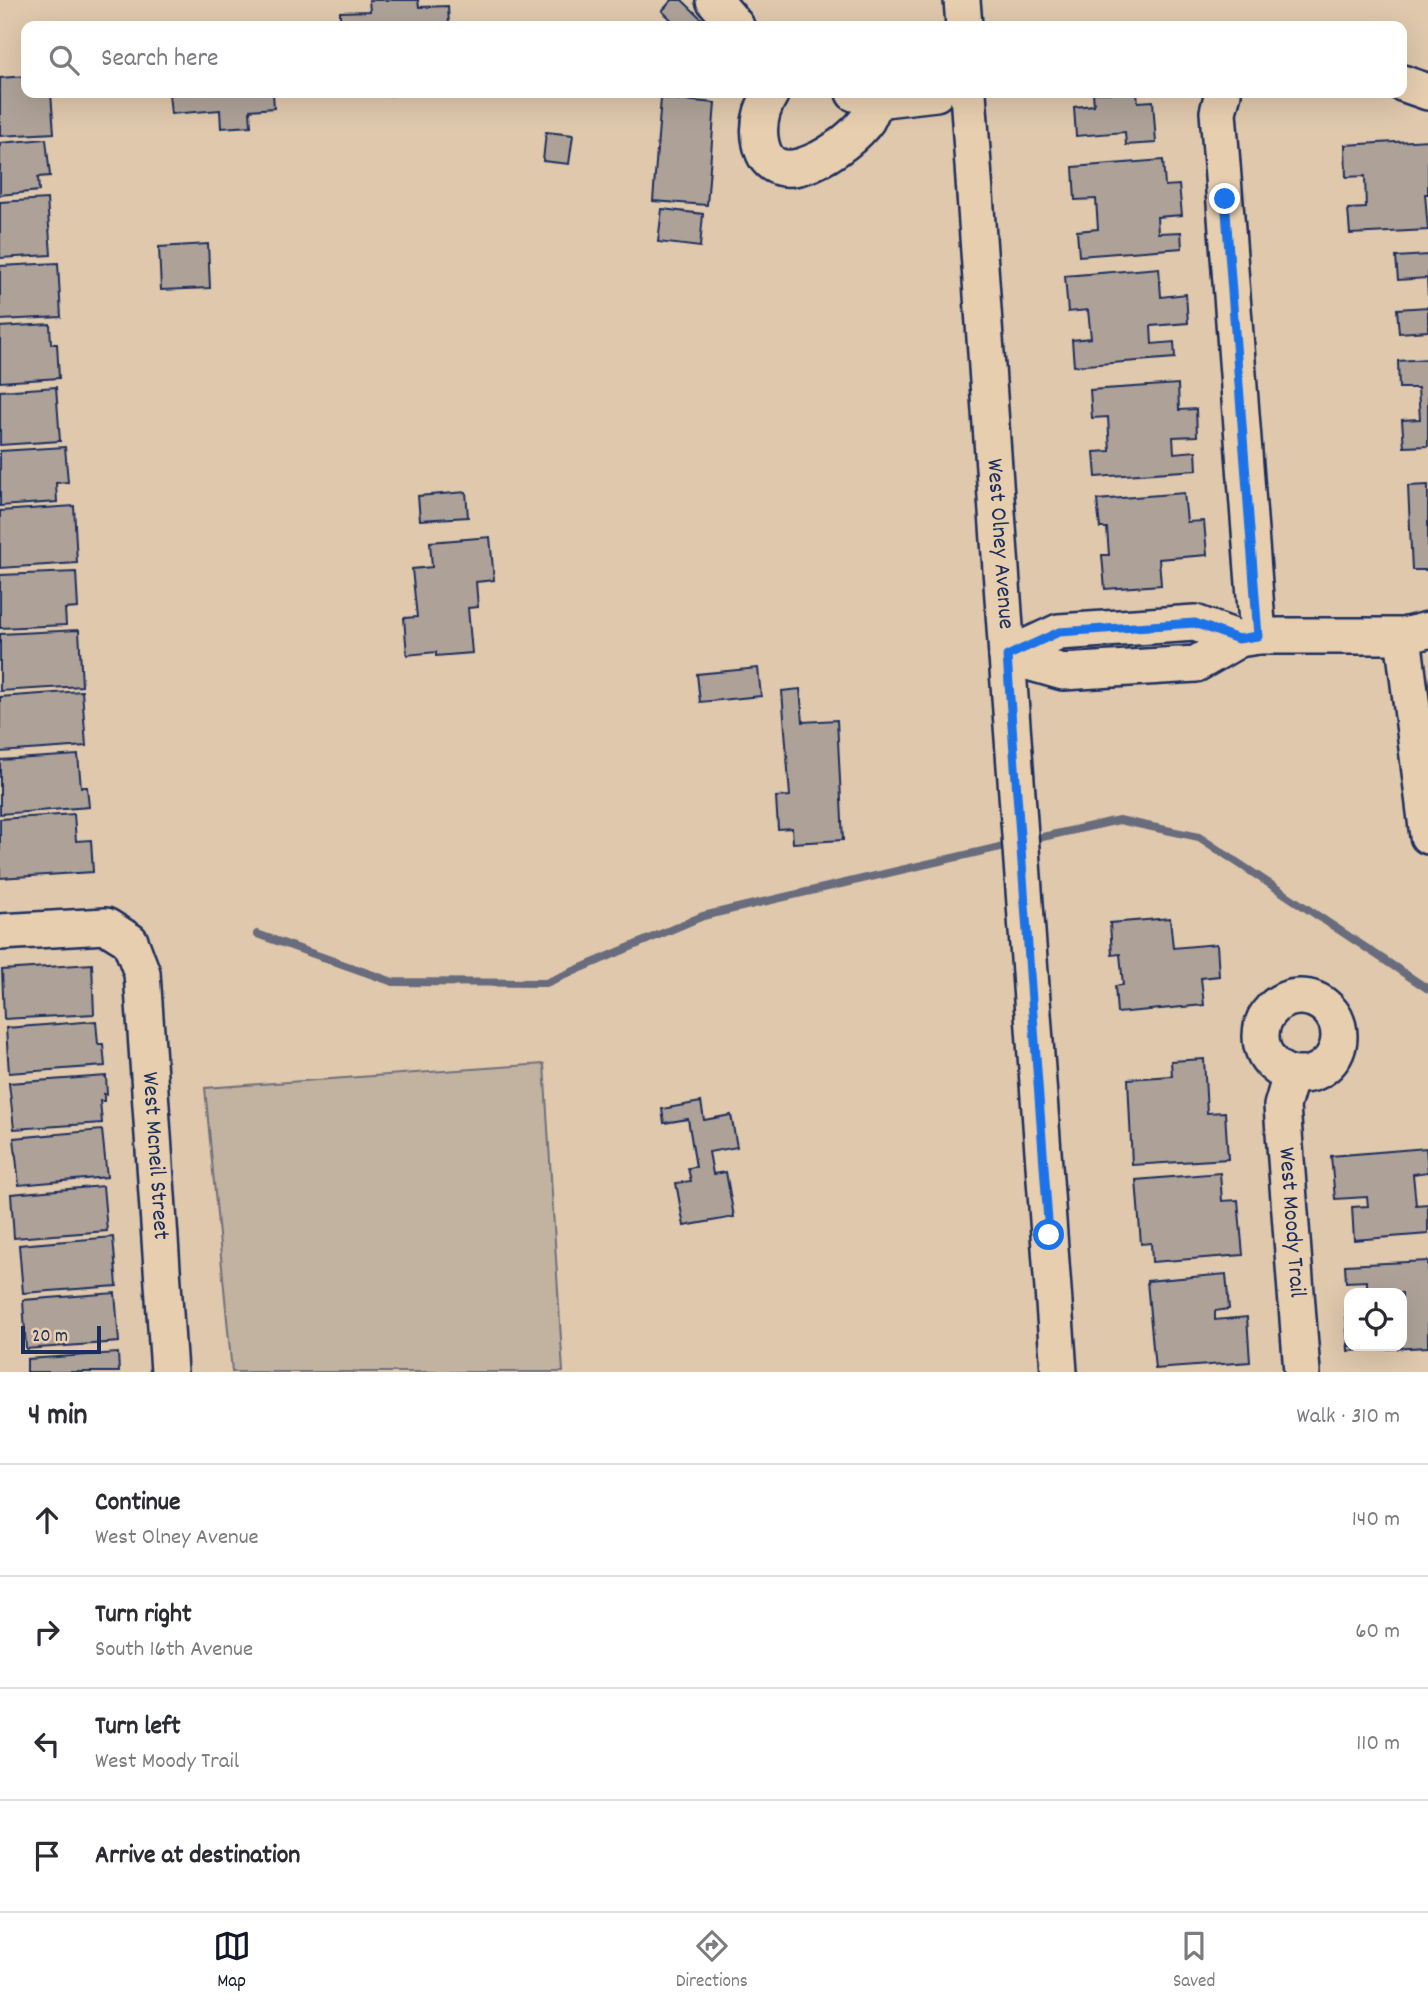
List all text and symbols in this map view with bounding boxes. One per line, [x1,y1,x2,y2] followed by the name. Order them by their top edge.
[21,21,1407,98] search box
[45,41,83,79] icon: search
[101,41,219,78] text: Search here
[1209,183,1240,214] route end
[976,457,1022,630] street label: West Olney Avenue
[132,1071,177,1241] street label: West Mcneil Street
[1268,1146,1313,1299] street label: West Moody Trail
[1033,1219,1064,1250] route start
[1344,1288,1407,1351] map controls
[1344,1288,1407,1351] button: locate
[21,1323,102,1355] scale bar
[32,1324,68,1351] text: 20 m
[28,1396,87,1439] text: 4 min
[1296,1401,1400,1434] text: Walk · 310 m
[95,1485,180,1522] text: Continue
[28,1501,66,1539] icon: ahead
[1352,1504,1400,1537] text: 140 m
[95,1522,259,1555] text: West Olney Avenue
[95,1597,192,1634] text: Turn right
[28,1613,66,1651] icon: right
[1355,1616,1400,1649] text: 60 m
[95,1634,253,1667] text: South 16th Avenue
[95,1709,181,1746] text: Turn left
[28,1725,66,1763] icon: left
[1356,1728,1400,1761] text: 110 m
[95,1746,239,1779] text: West Moody Trail
[28,1837,66,1875] icon: arrive
[95,1838,300,1875] text: Arrive at destination
[213,1927,251,1996] tab: Map
[676,1927,748,1996] tab: Directions
[1173,1927,1215,1996] tab: Saved

